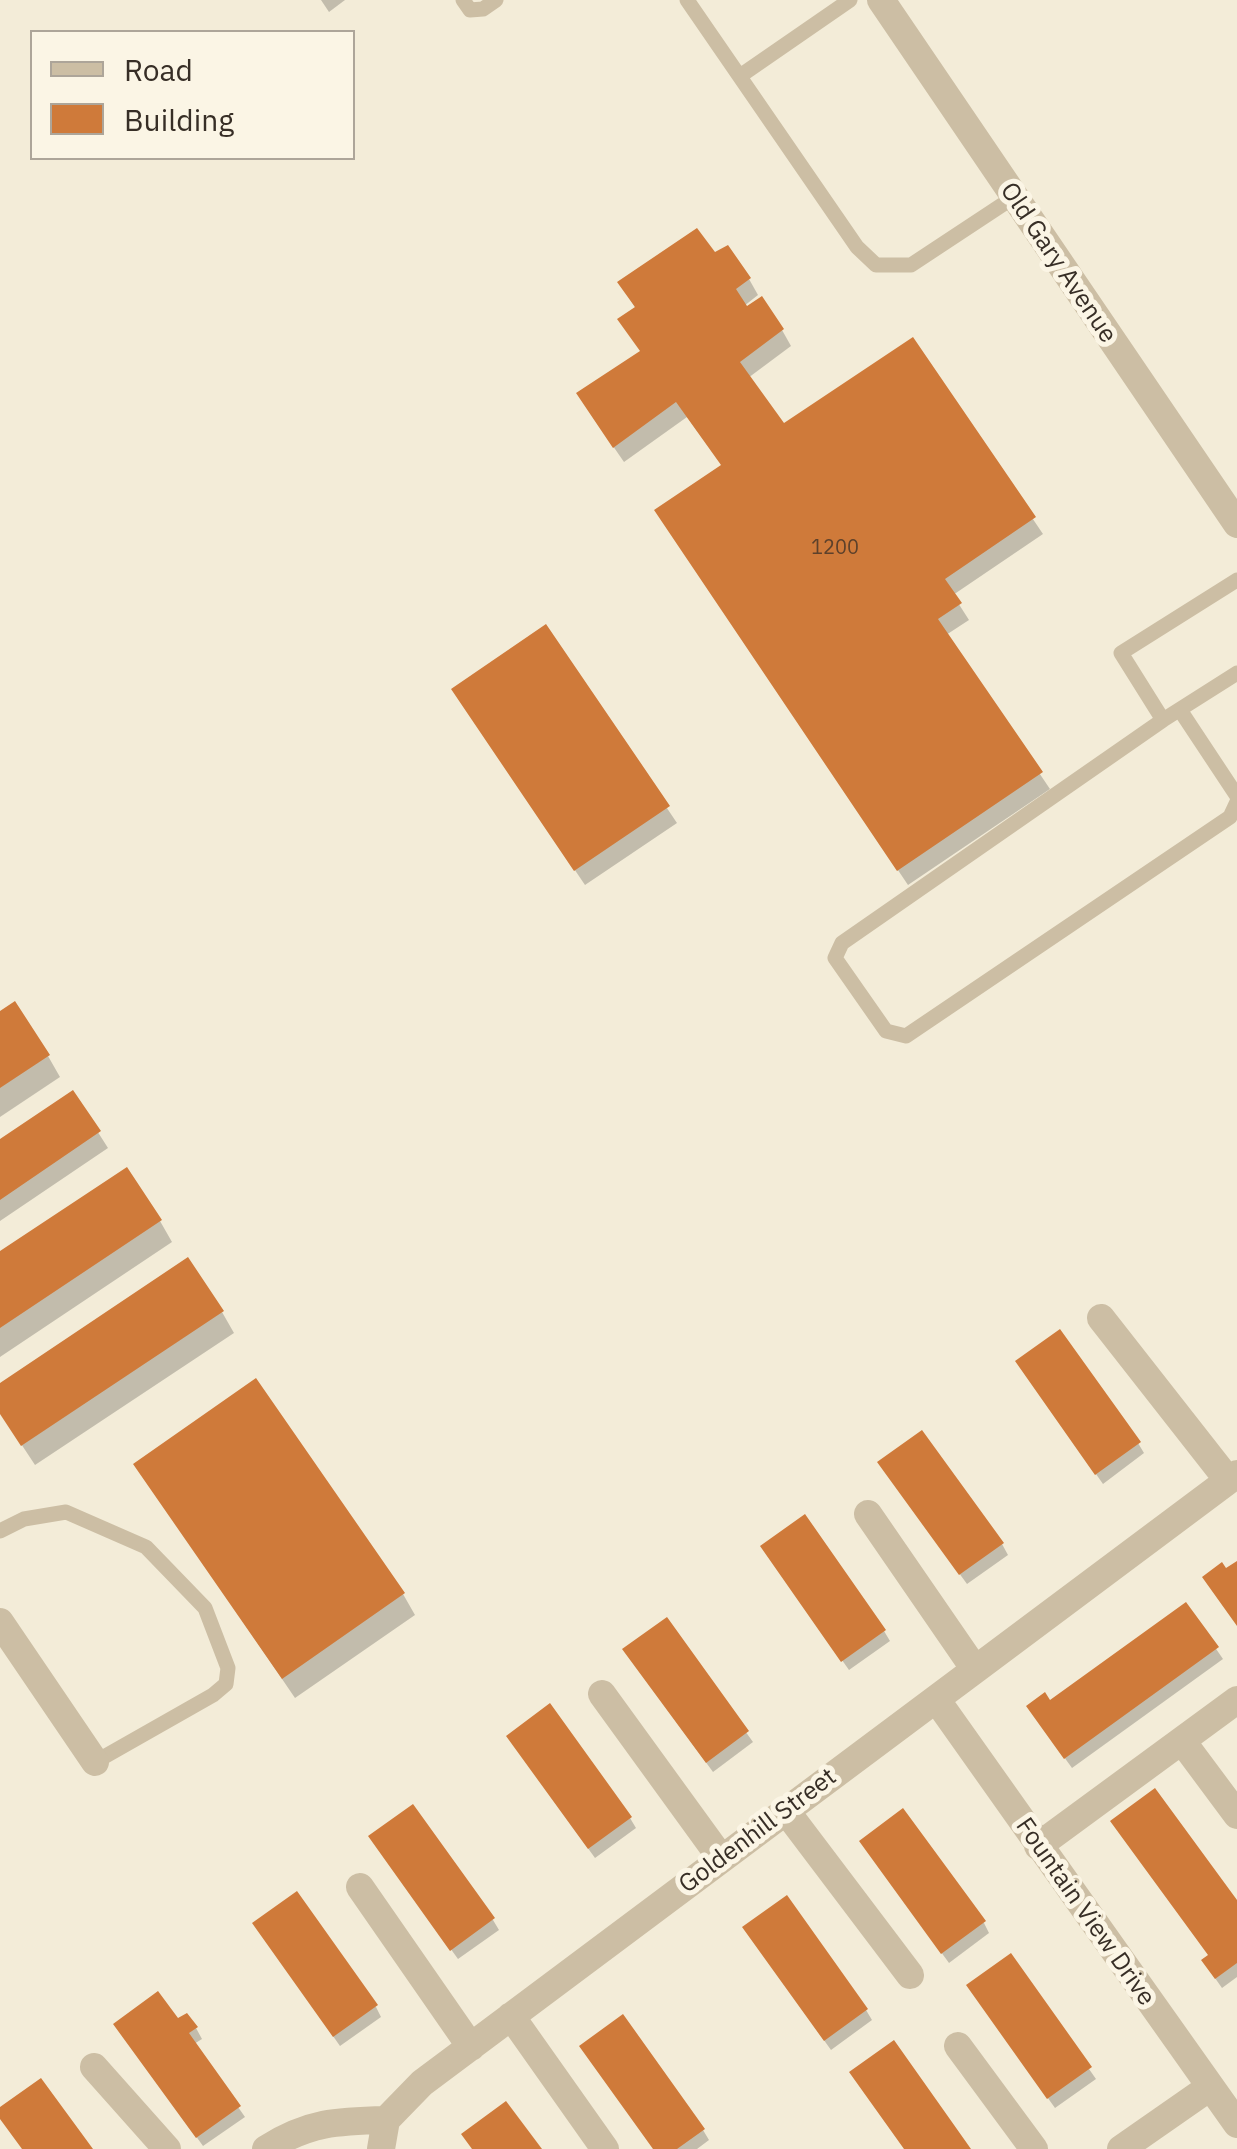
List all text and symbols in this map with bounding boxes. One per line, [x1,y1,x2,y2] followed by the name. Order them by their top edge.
[30,30,355,160] legend
[124,50,193,89] text: Road
[124,100,234,139] text: Building
[993,177,1123,349] street label: Old Gary Avenue
[811,536,859,560] house number: 1200
[674,1762,842,1900] street label: Goldenhill Street
[1009,1812,1161,2012] street label: Fountain View Drive

